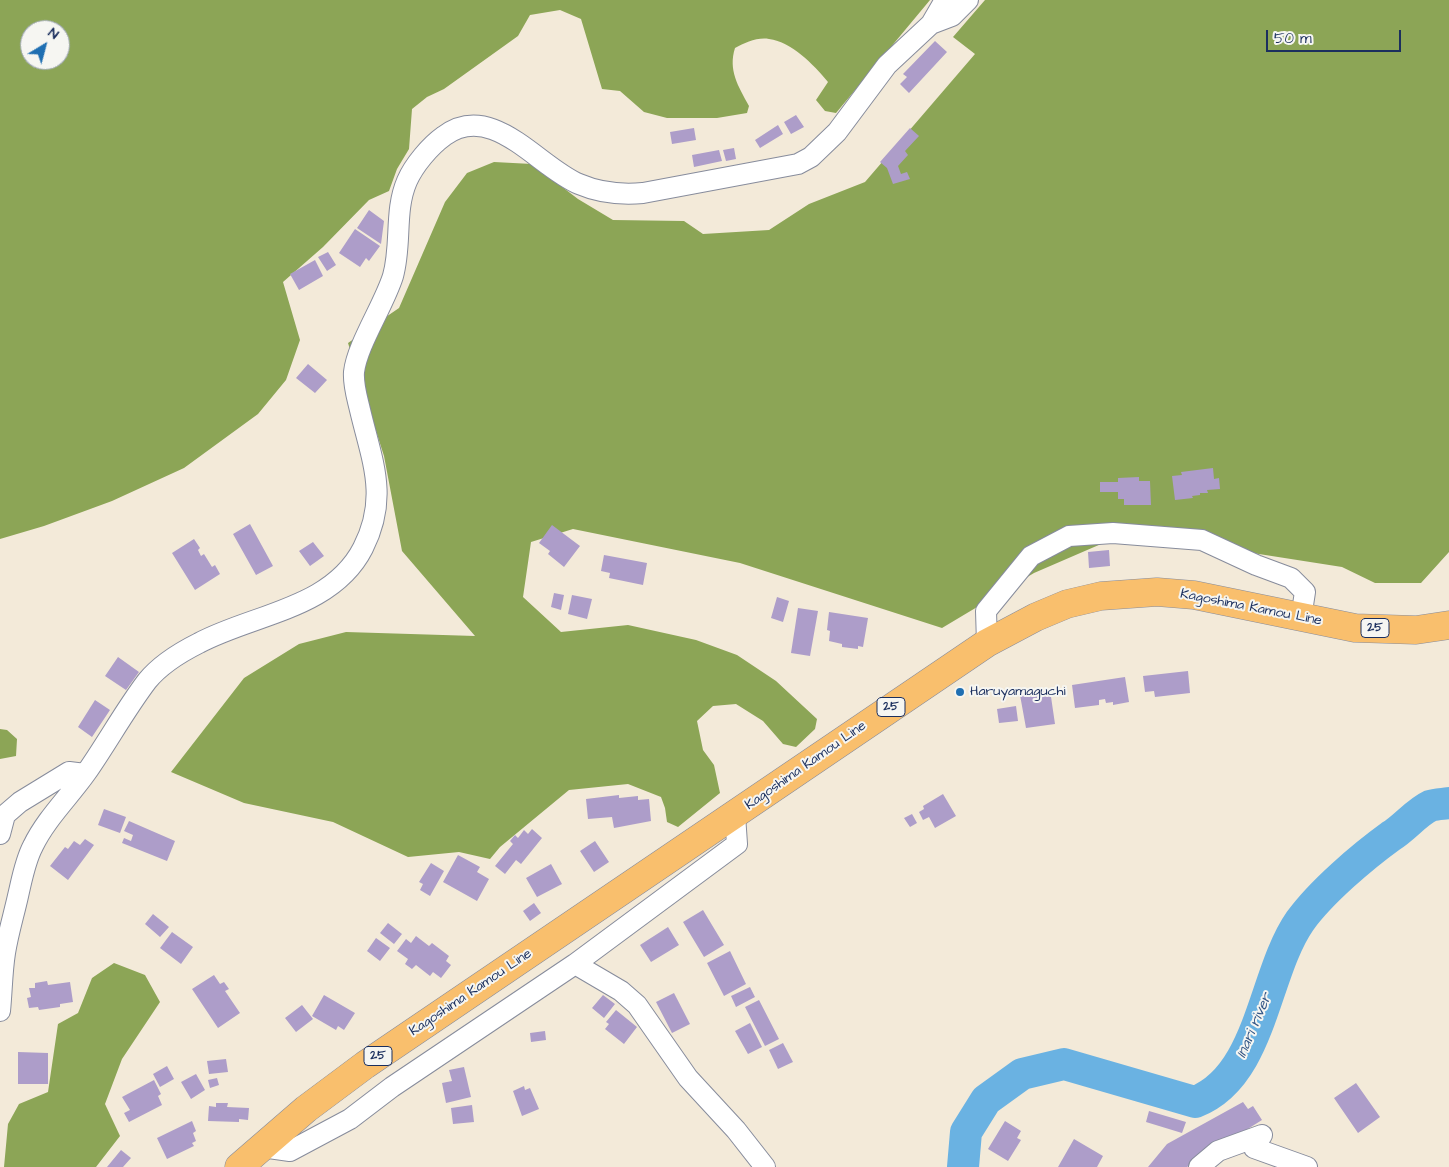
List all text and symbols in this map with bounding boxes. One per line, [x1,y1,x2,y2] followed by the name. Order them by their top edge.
[20,20,70,70] north arrow
[1269,20,1404,52] scale bar
[44,23,63,44] text: N
[1274,28,1312,49] text: 50 m
[1179,586,1323,630] street label: Kagoshima Kamou Line
[1361,618,1389,638] road number: 25
[970,684,1065,700] place label: Haruyamaguchi
[954,686,966,698] marker: Haruyamaguchi
[877,698,905,716] road number: 25
[742,718,870,814] street label: Kagoshima Kamou Line
[407,946,535,1040] street label: Kagoshima Kamou Line
[1233,991,1277,1061] water label: Inari river
[364,1046,392,1066] road number: 25

